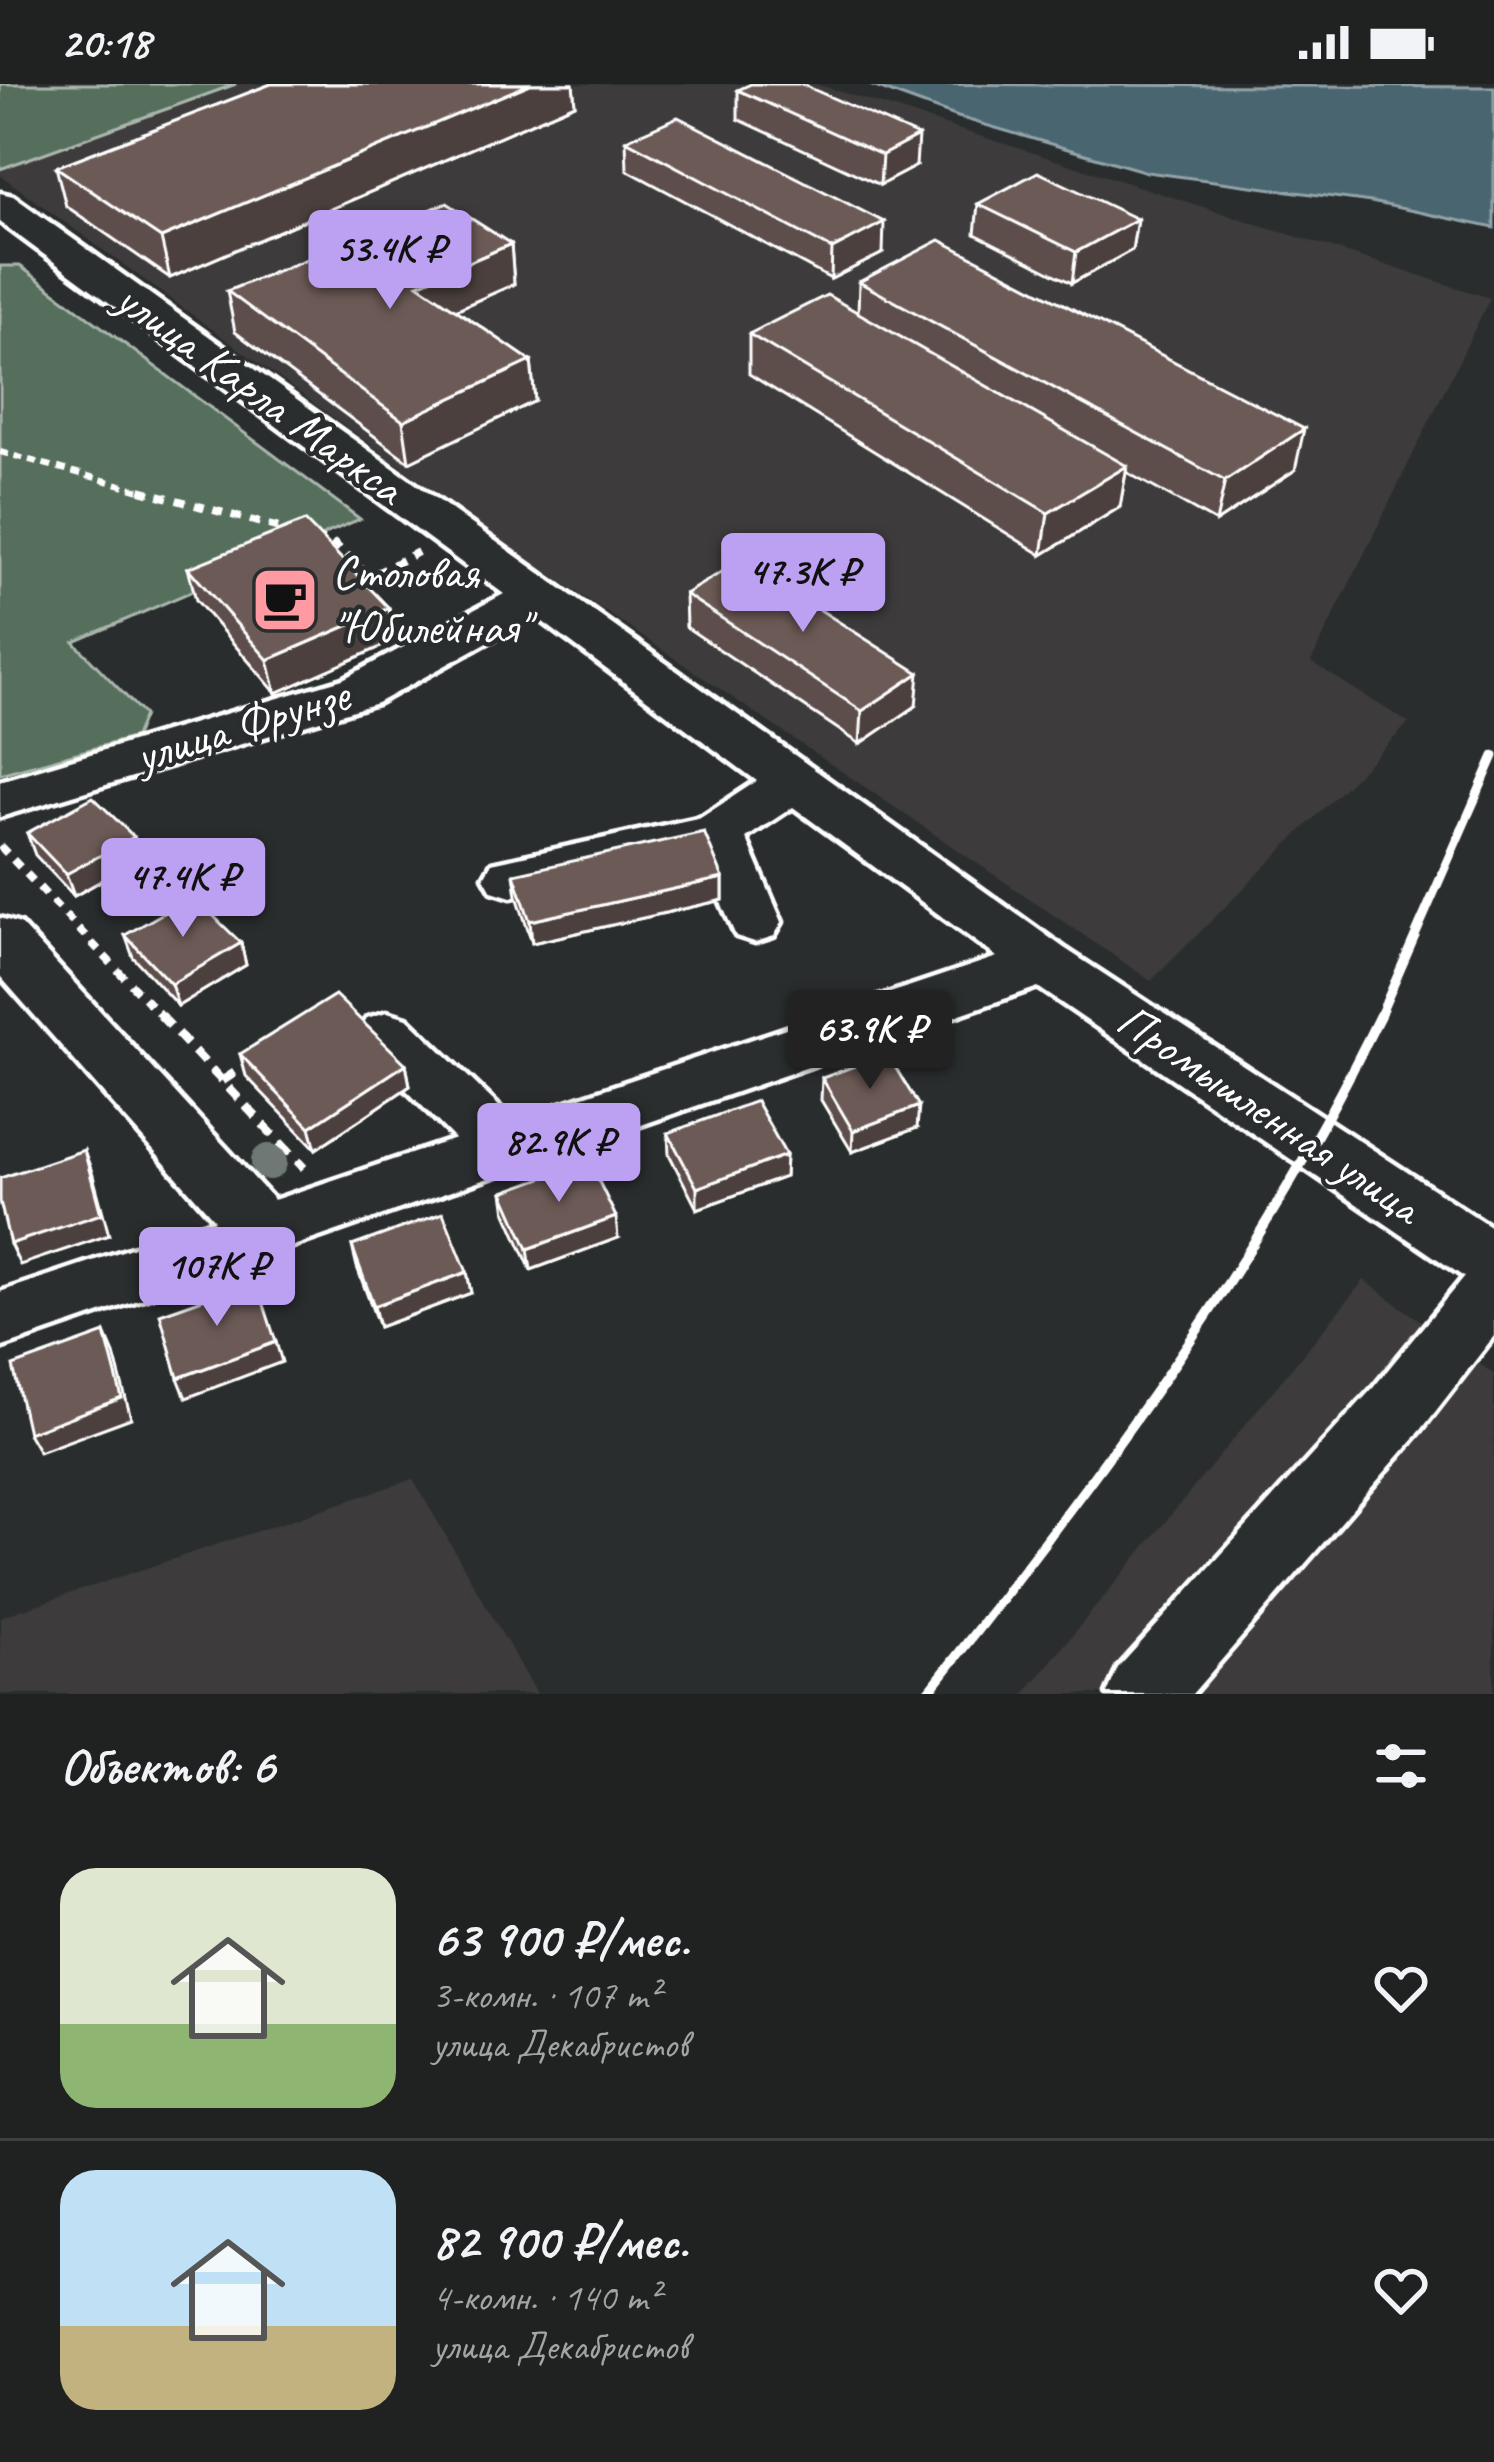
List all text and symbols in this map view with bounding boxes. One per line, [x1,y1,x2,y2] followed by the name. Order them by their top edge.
[60,14,150,71] text: 20:18
[279,210,501,312] pin: 53.4K ₽
[335,224,445,273] text: 53.4K ₽
[102,267,418,519] street label: улица Карла Маркса
[692,533,914,635] pin: 47.3K ₽
[332,542,538,657] place label: Столовая "Юбилейная"
[748,547,858,596] text: 47.3K ₽
[250,565,320,635] cafe icon: Столовая "Юбилейная"
[125,663,359,787] street label: улица Фрунзе
[72,838,294,940] pin: 47.4K ₽
[128,852,238,901] text: 47.4K ₽
[1106,989,1436,1239] street label: Промышленная улица
[759,990,981,1092] pin: 63.9K ₽
[815,1004,925,1053] text: 63.9K ₽
[448,1103,670,1205] pin: 82.9K ₽
[504,1117,614,1166] text: 82.9K ₽
[119,1227,315,1329] pin: 107K ₽
[166,1241,268,1290] text: 107K ₽
[1368,1733,1434,1799] icon: filters
[60,1734,274,1798] text: Объектов: 6
[432,1907,689,1971] text: 63 900 ₽/мес.
[156,1916,300,2060] icon: home
[1368,1955,1434,2021] icon: heart
[432,1971,660,2020] text: 3-комн. · 107 m²
[432,2020,688,2069] text: улица Декабристов
[432,2209,688,2273] text: 82 900 ₽/мес.
[156,2218,300,2362] icon: home
[1368,2257,1434,2323] icon: heart
[432,2273,660,2322] text: 4-комн. · 140 m²
[432,2322,688,2371] text: улица Декабристов

